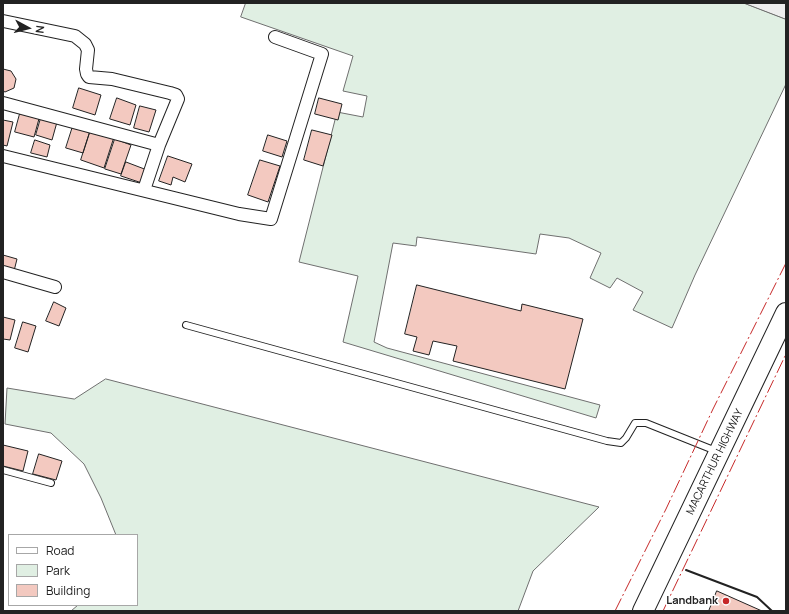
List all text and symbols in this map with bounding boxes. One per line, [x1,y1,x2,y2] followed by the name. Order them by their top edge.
[8,8,48,48] north arrow
[32,25,48,34] text: N
[684,407,746,517] street label: MACARTHUR HIGHWAY
[8,534,138,606] legend
[46,542,74,559] text: Road
[46,562,70,579] text: Park
[46,582,90,599] text: Building
[666,594,718,608] place label: Landbank
[721,596,731,606] marker: Landbank

